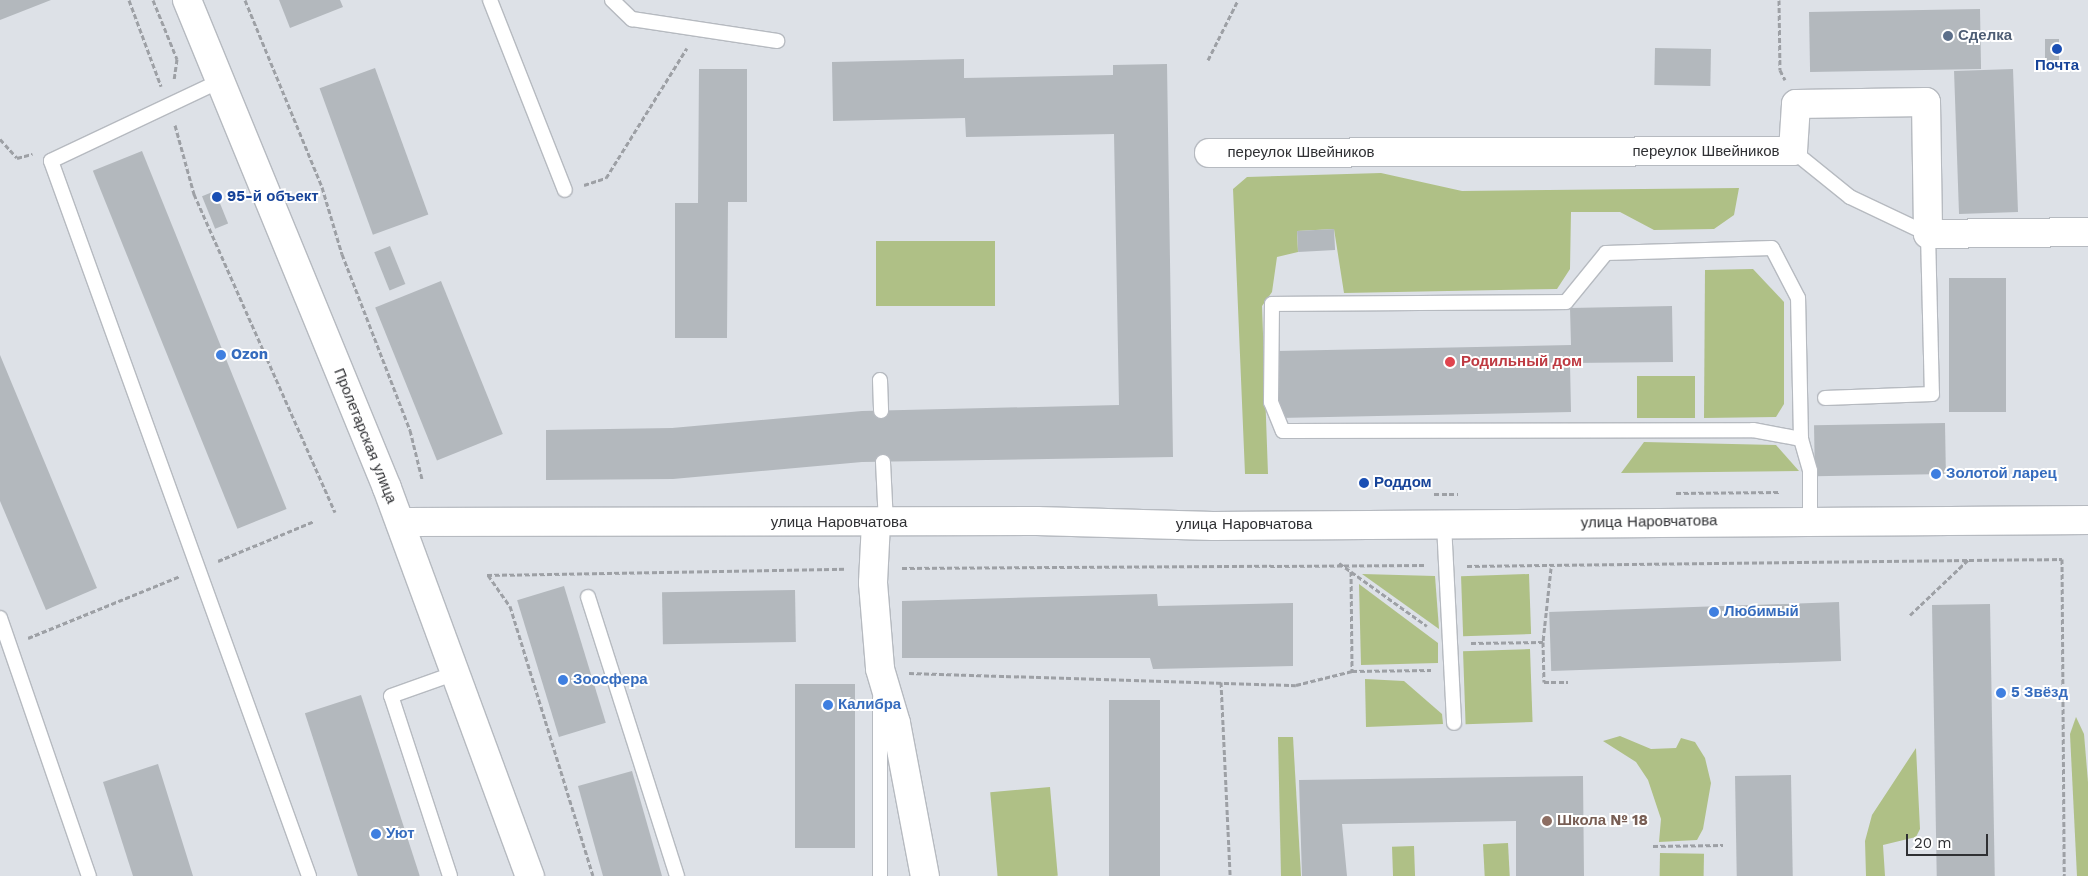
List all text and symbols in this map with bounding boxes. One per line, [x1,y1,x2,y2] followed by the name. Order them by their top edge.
[1958,27,2012,45] place label: Сделка
[1942,30,1954,42] marker: Сделка
[2051,43,2063,55] marker: Почта
[2035,57,2079,75] place label: Почта
[1632,143,1780,161] street label: переулок Швейников
[1227,144,1375,162] street label: переулок Швейников
[227,188,319,206] place label: 95-й объект
[211,191,223,203] marker: 95-й объект
[231,346,268,364] place label: Ozon
[215,349,227,361] marker: Ozon
[1461,353,1582,371] place label: Родильный дом
[1443,355,1457,369] marker: Родильный дом
[330,366,400,506] street label: Пролетарская улица
[1946,465,2057,483] place label: Золотой ларец
[1930,468,1942,480] marker: Золотой ларец
[1374,474,1432,492] place label: Роддом
[1358,477,1370,489] marker: Роддом
[1581,512,1717,532] street label: улица Наровчатова
[771,514,907,532] street label: улица Наровчатова
[1176,516,1312,534] street label: улица Наровчатова
[1724,603,1799,621] place label: Любимый
[1708,606,1720,618] marker: Любимый
[573,671,648,689] place label: Зоосфера
[557,674,569,686] marker: Зоосфера
[2011,684,2068,702] place label: 5 Звёзд
[1995,687,2007,699] marker: 5 Звёзд
[838,696,901,714] place label: Калибра
[822,699,834,711] marker: Калибра
[1557,812,1648,830] place label: Школа № 18
[1541,815,1553,827] marker: Школа № 18
[1908,824,1990,856] scale bar
[386,825,415,843] place label: Уют
[370,828,382,840] marker: Уют
[1914,834,1952,852] text: 20 m

